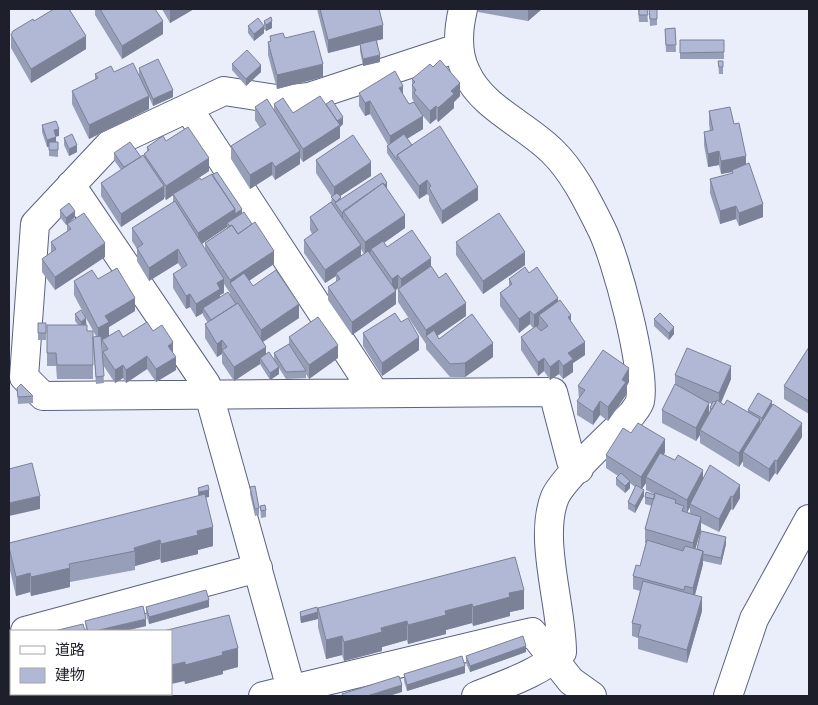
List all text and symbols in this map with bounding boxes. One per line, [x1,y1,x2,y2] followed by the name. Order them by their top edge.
[10,630,172,695] legend
[55,640,85,658] text: 道路
[55,665,85,683] text: 建物

